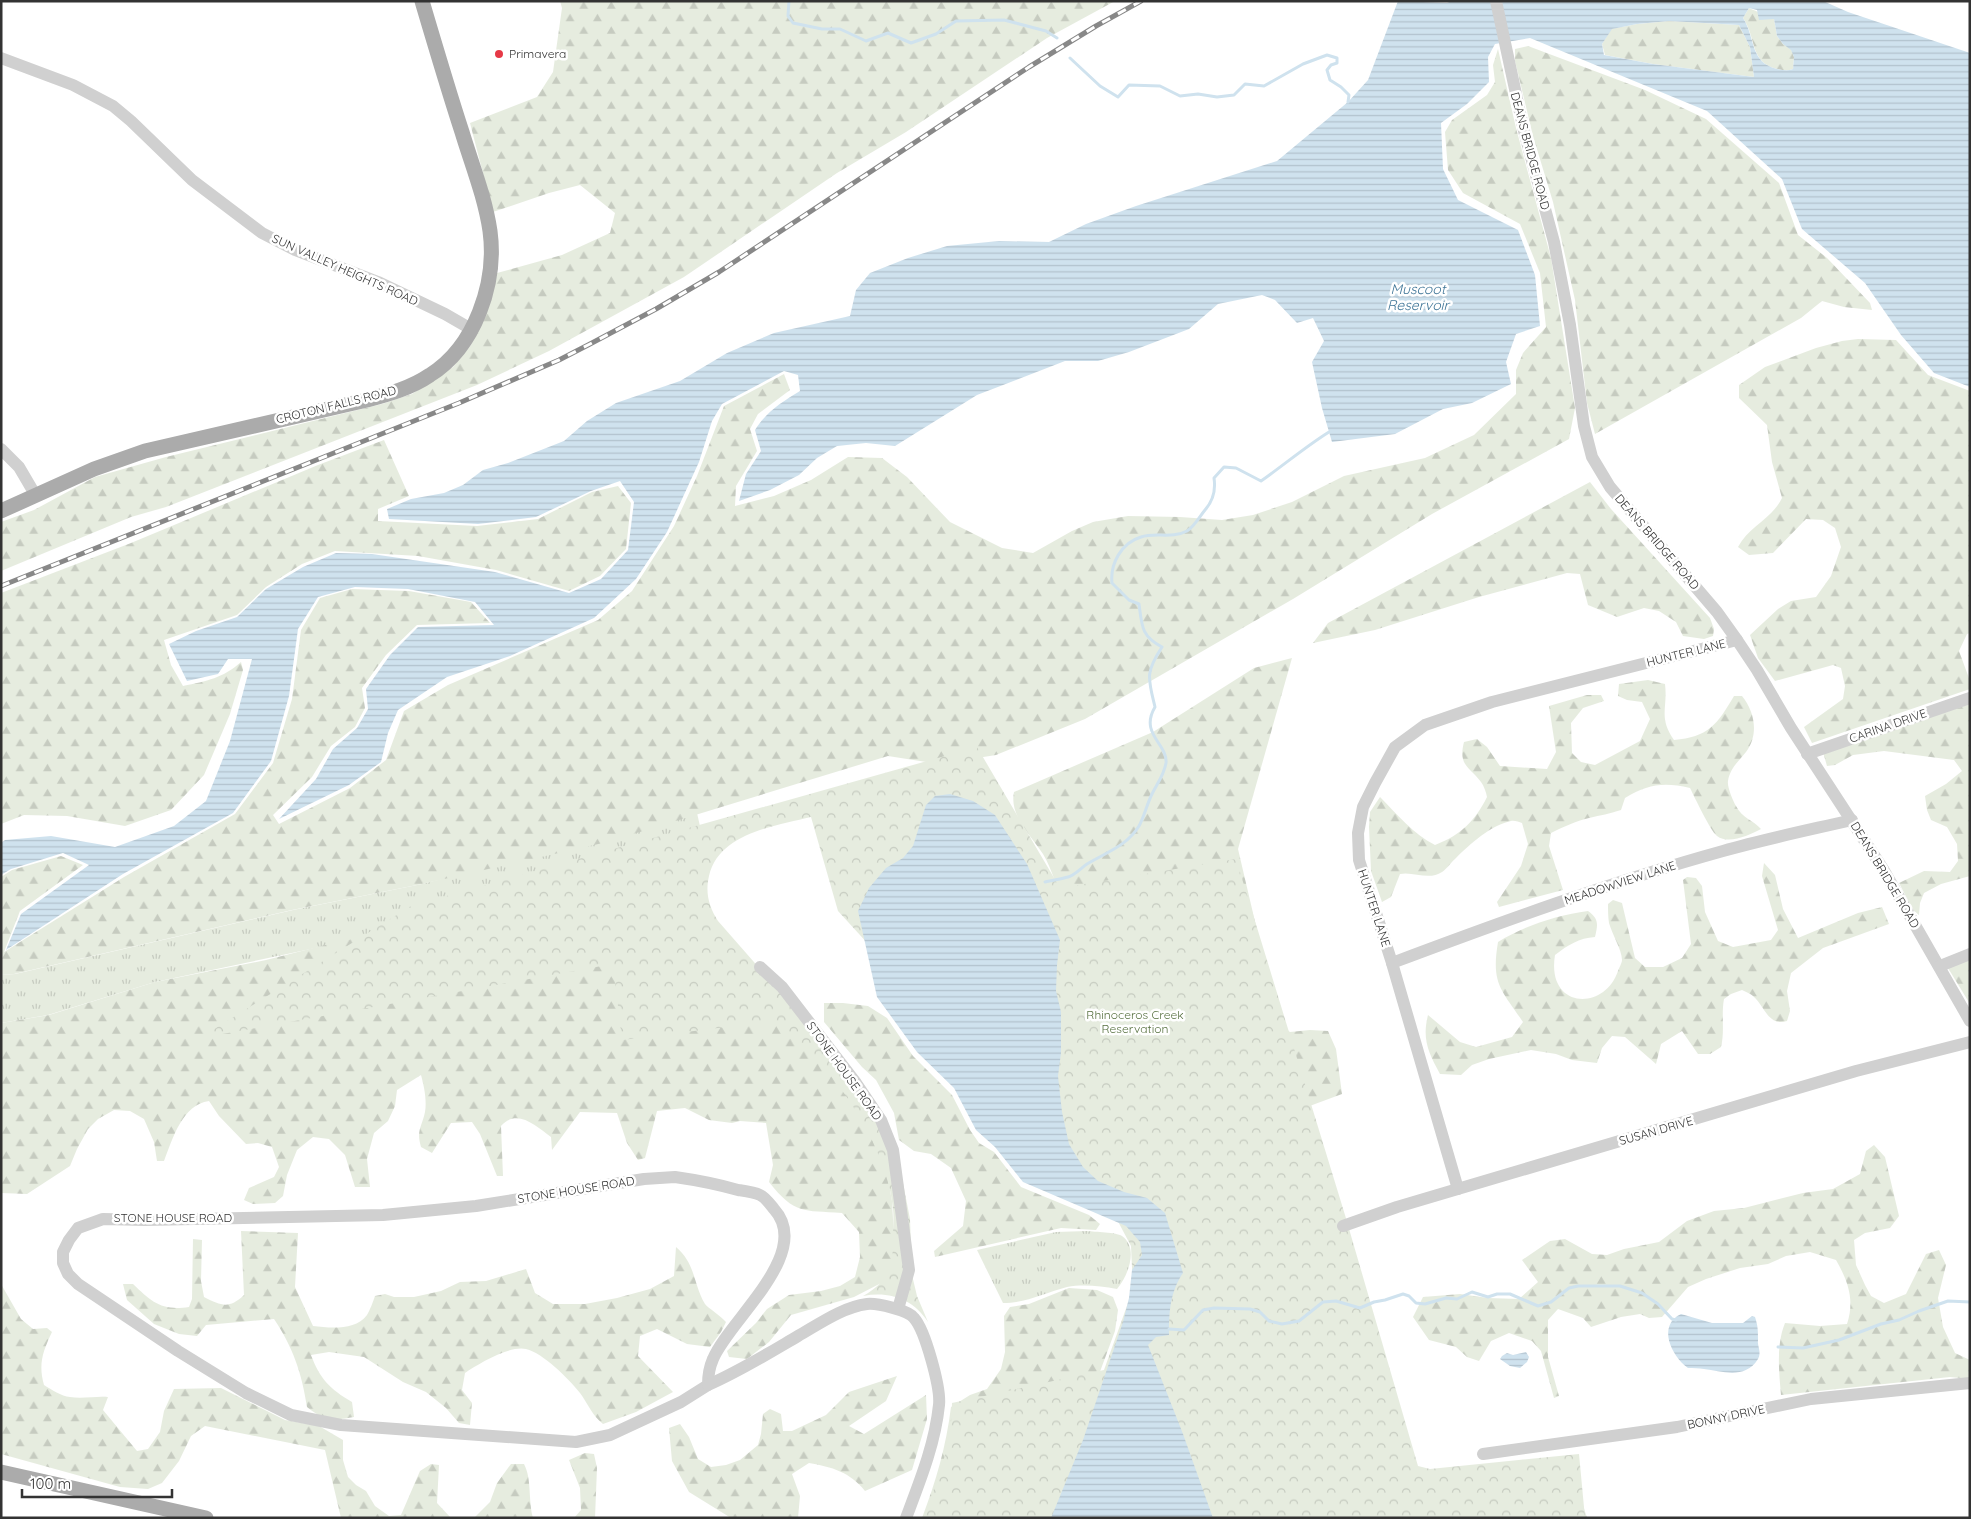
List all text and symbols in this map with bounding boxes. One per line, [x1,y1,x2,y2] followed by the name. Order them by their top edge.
[509,46,566,61] place label: Primavera
[493,48,505,60] marker: Primavera
[1508,90,1554,212] street label: DEANS BRIDGE ROAD
[270,230,421,309] street label: SUN VALLEY HEIGHTS ROAD
[1387,280,1451,314] water label: Muscoot Reservoir
[274,382,398,427] street label: CROTON FALLS ROAD
[1612,491,1703,593] street label: DEANS BRIDGE ROAD
[1645,635,1727,670] street label: HUNTER LANE
[1847,705,1929,746] street label: CARINA DRIVE
[1848,819,1923,931] street label: DEANS BRIDGE ROAD
[1562,857,1678,908] street label: MEADOWVIEW LANE
[1355,867,1394,949] street label: HUNTER LANE
[1086,1007,1184,1036] park label: Rhinoceros Creek Reservation
[804,1018,885,1123] street label: STONE HOUSE ROAD
[1617,1113,1695,1148] street label: SUSAN DRIVE
[516,1173,636,1206] street label: STONE HOUSE ROAD
[114,1210,233,1225] street label: STONE HOUSE ROAD
[1686,1401,1766,1432] street label: BONNY DRIVE
[22,1466,172,1498] scale bar
[30,1474,71,1493] text: 100 m

